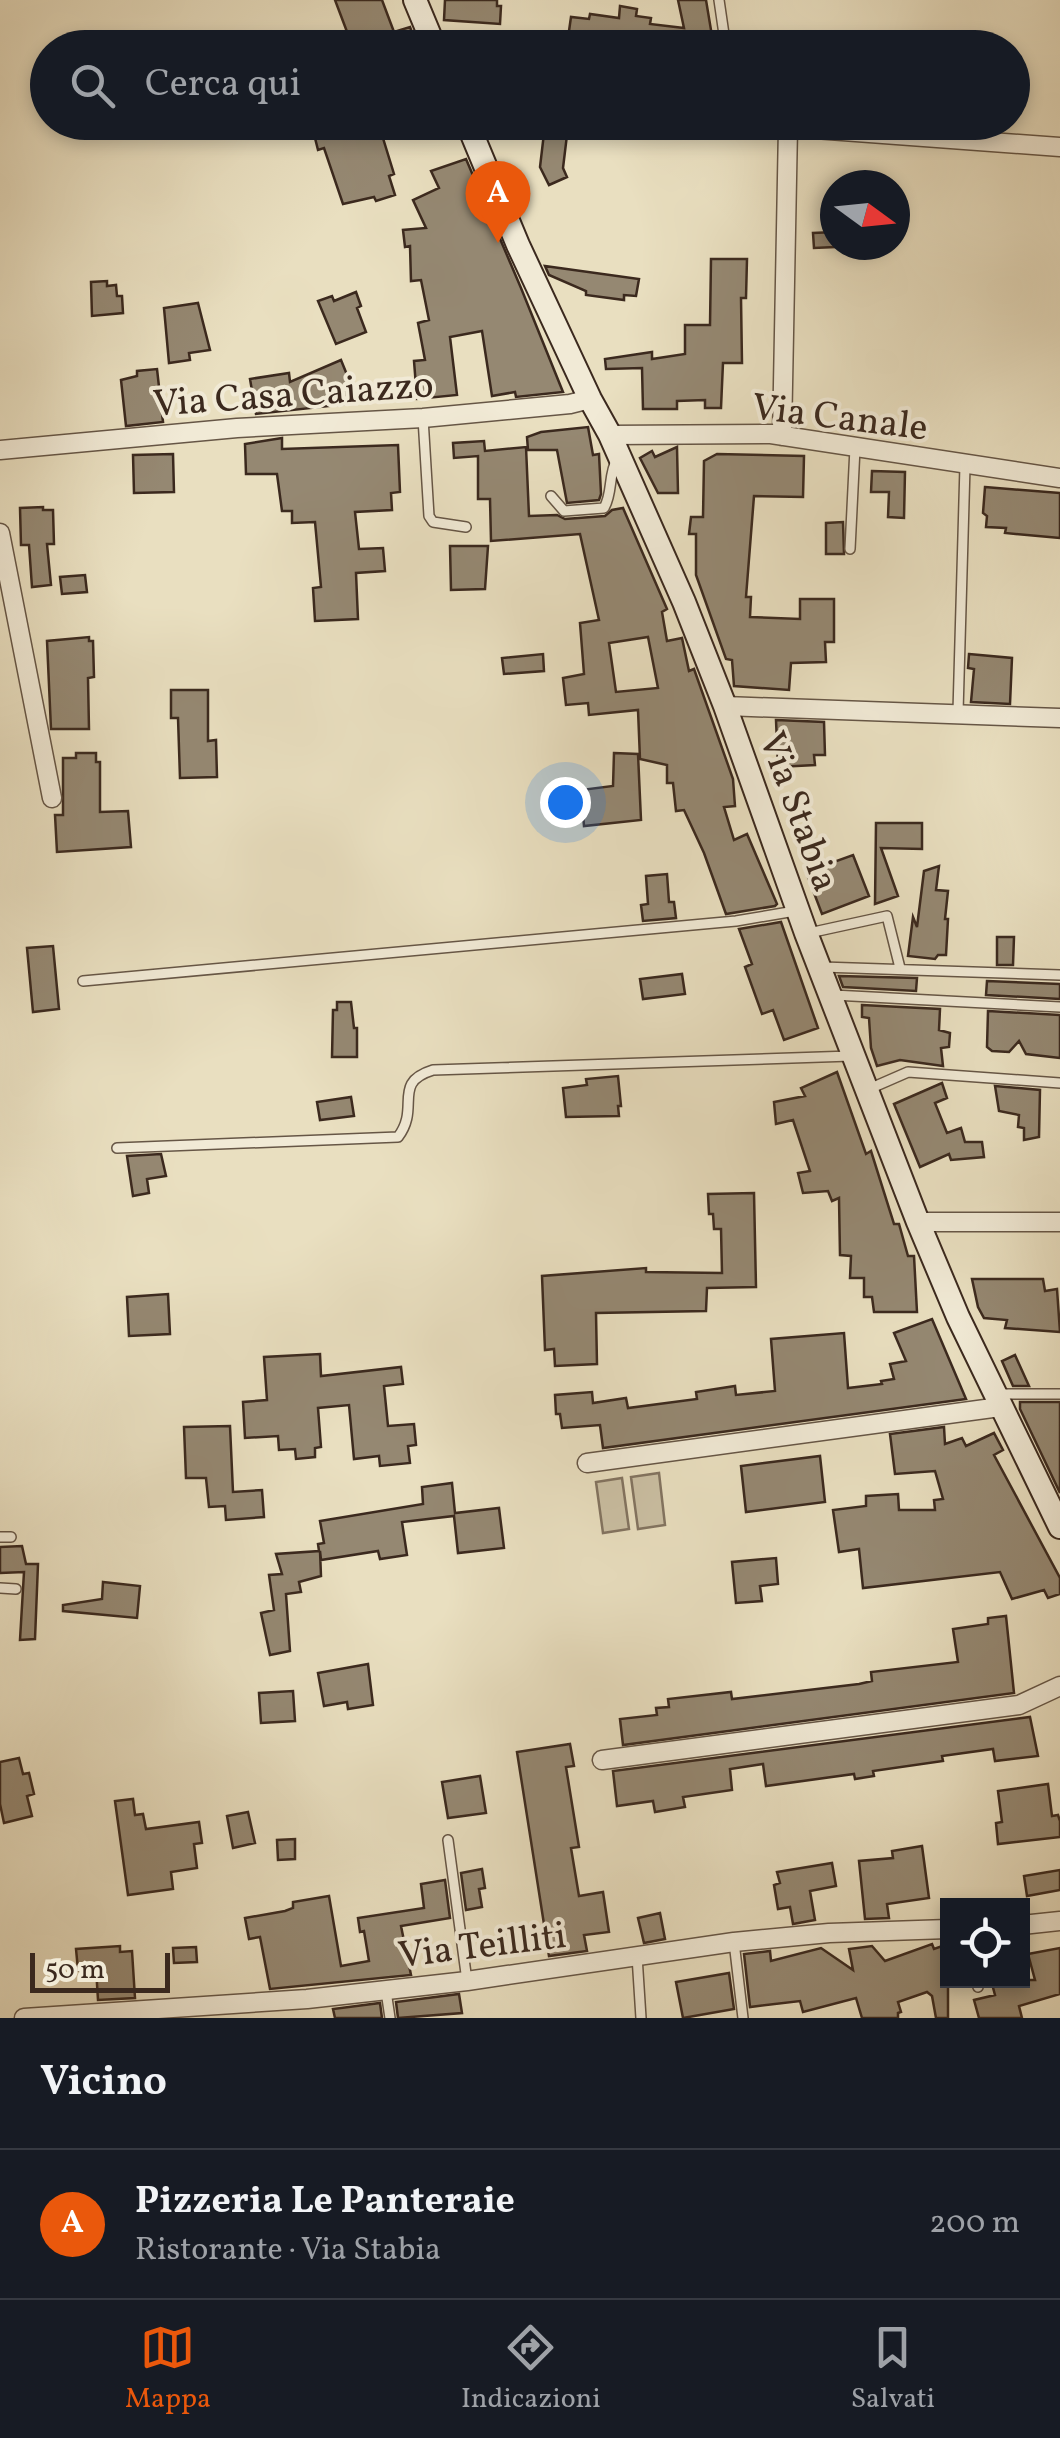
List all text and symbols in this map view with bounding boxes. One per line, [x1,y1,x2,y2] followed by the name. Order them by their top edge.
[30,30,1030,140] search box
[65,58,120,113] icon: search
[145,59,301,112] text: Cerca qui
[466,160,530,243] pin: A
[820,170,910,260] north arrow
[151,360,435,433] street label: Via Casa Caiazzo
[749,382,931,457] street label: Via Canale
[743,725,850,900] street label: Via Stabia
[540,777,591,828] your location
[940,1898,1030,1988] map controls
[940,1898,1030,1988] button: locate
[395,1911,570,1984] street label: Via Teilliti
[30,1948,170,1992] scale bar
[45,1951,105,1990] text: 50 m
[40,2054,167,2113] text: Vicino
[135,2176,515,2229] text: Pizzeria Le Panteraie
[61,2202,84,2246] text: A
[929,2202,1020,2246] text: 200 m
[135,2229,441,2273] text: Ristorante · Via Stabia
[125,2320,211,2419] tab: Mappa
[461,2320,601,2419] tab: Indicazioni
[851,2320,935,2419] tab: Salvati

